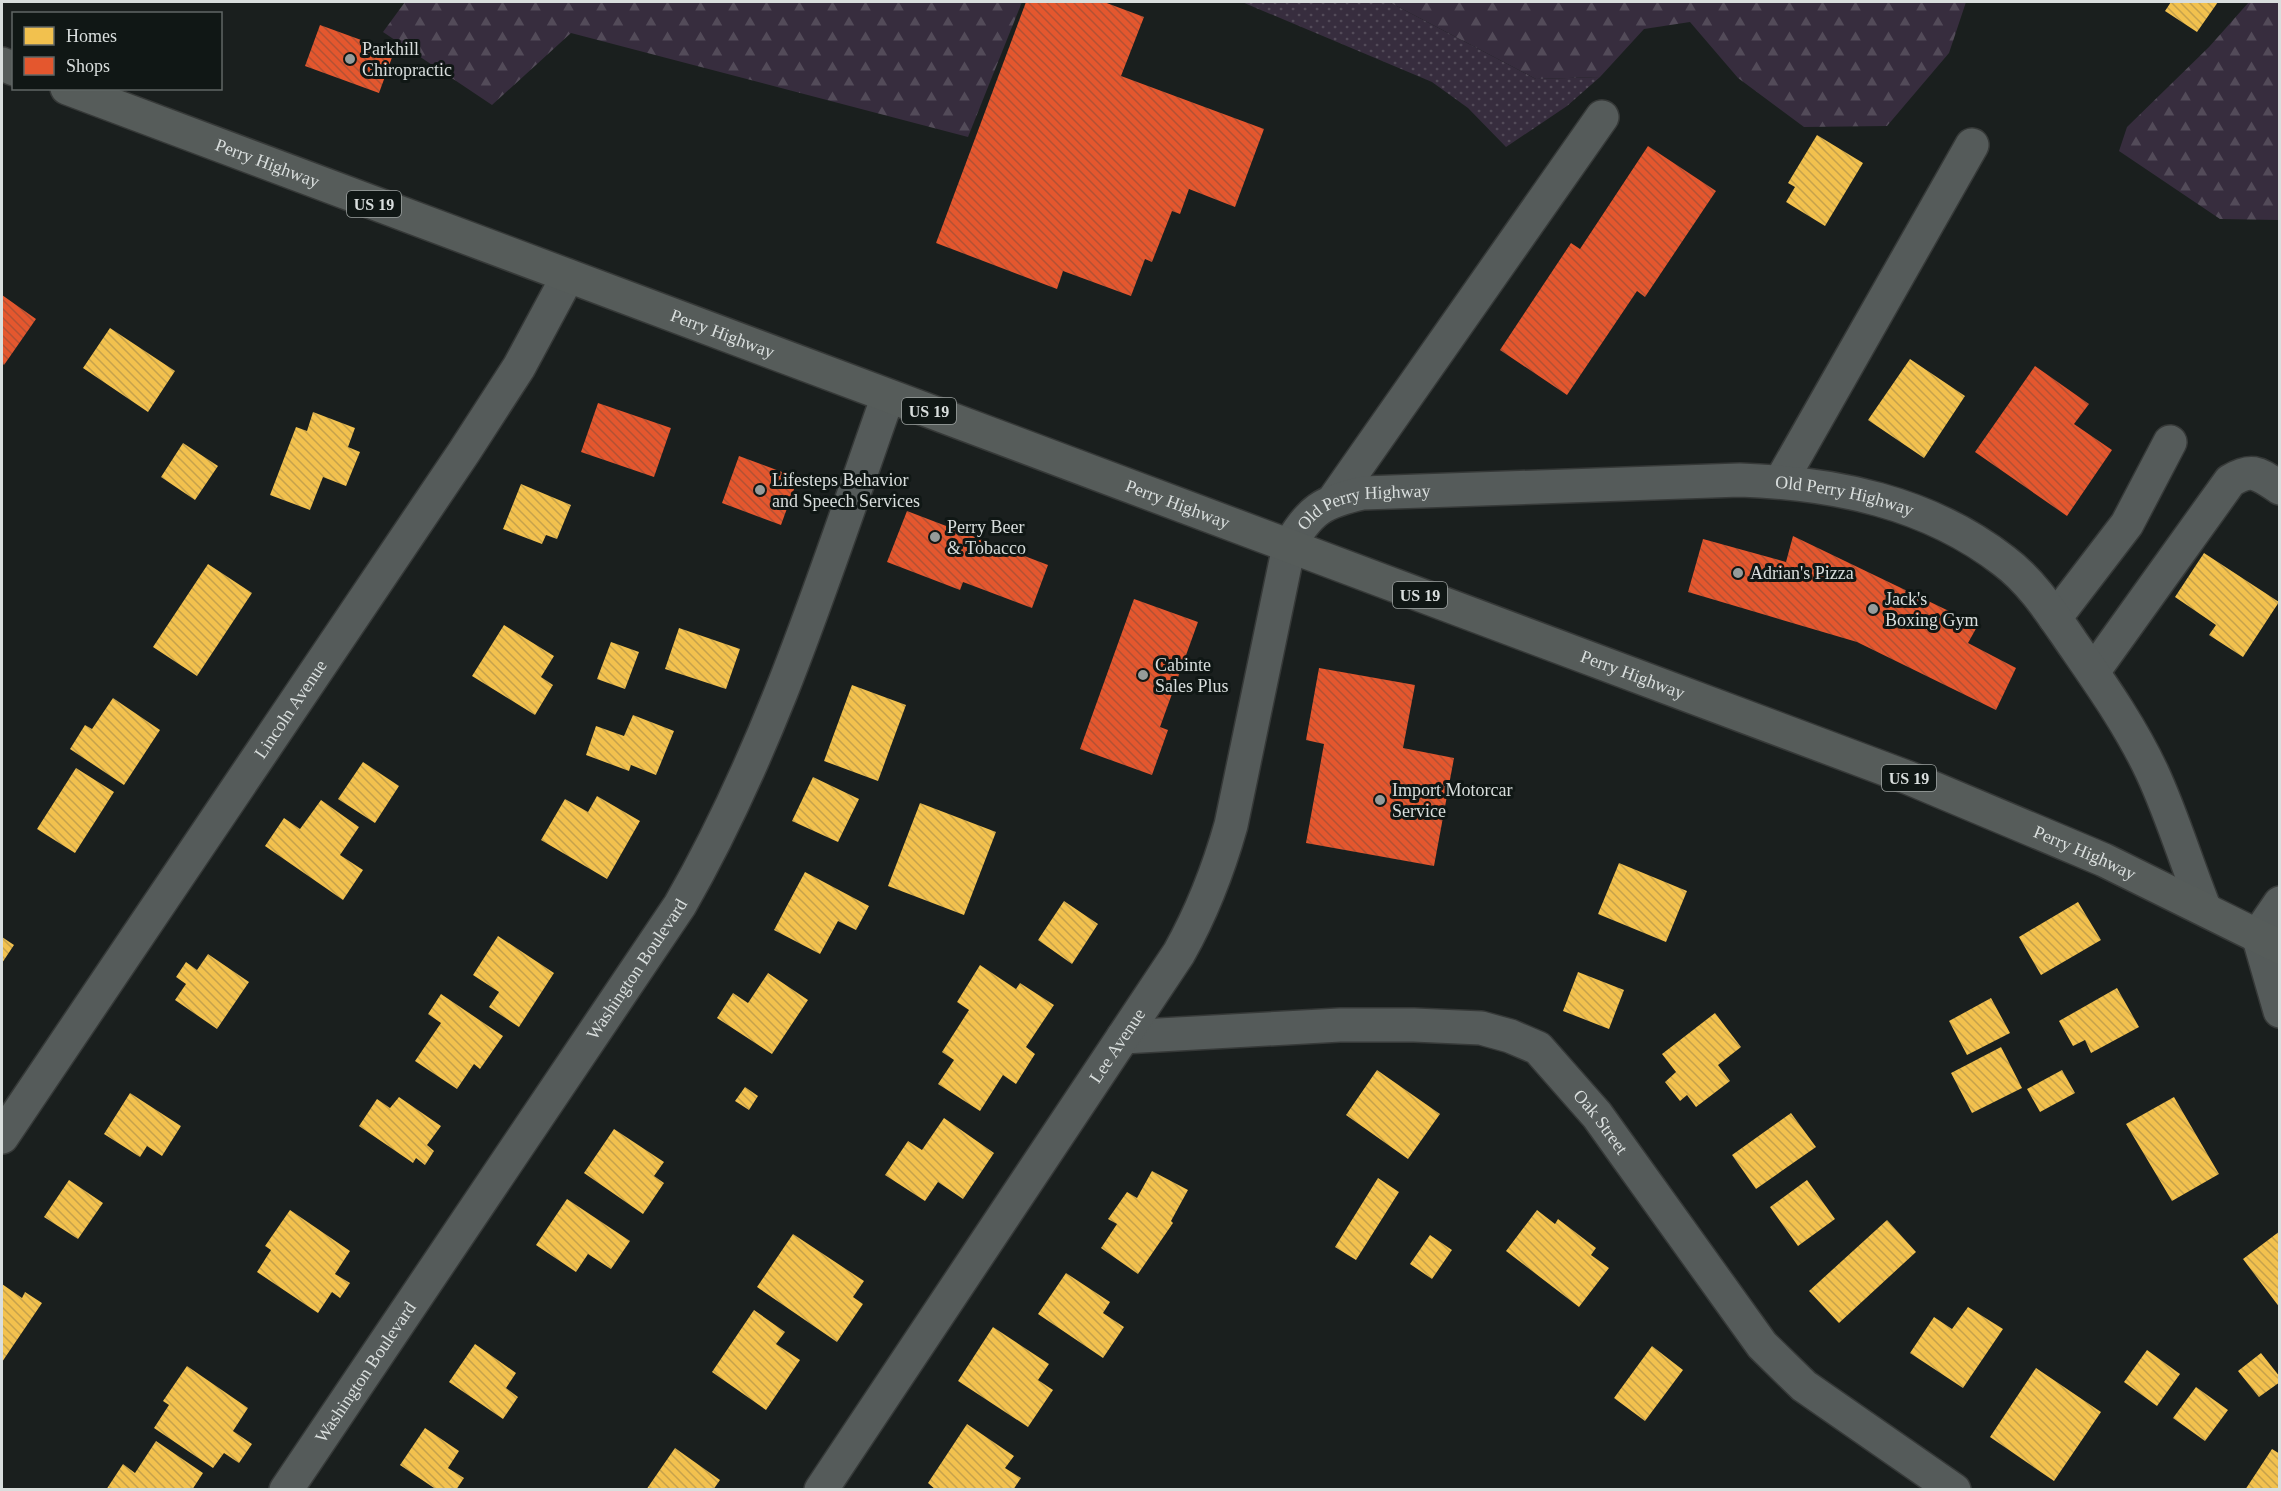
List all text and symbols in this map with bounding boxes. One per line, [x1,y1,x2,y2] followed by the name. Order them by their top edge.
[12,12,222,90] legend
[66,26,117,46] text: Homes
[362,39,452,80] place label: Parkhill Chiropractic
[343,52,357,66] marker: Parkhill Chiropractic
[66,56,110,76] text: Shops
[213,134,322,192] street label: Perry Highway
[347,191,401,217] road number: US 19
[668,305,777,362] street label: Perry Highway
[902,398,956,424] road number: US 19
[772,470,920,511] place label: Lifesteps Behavior and Speech Services
[1774,472,1916,520] street label: Old Perry Highway
[1123,475,1232,533] street label: Perry Highway
[1293,481,1431,534] street label: Old Perry Highway
[753,483,767,497] marker: Lifesteps Behavior and Speech Services
[947,517,1026,558] place label: Perry Beer & Tobacco
[928,530,942,544] marker: Perry Beer & Tobacco
[1750,563,1854,583] place label: Adrian's Pizza
[1731,566,1745,580] marker: Adrian's Pizza
[1393,582,1447,608] road number: US 19
[1885,589,1979,630] place label: Jack's Boxing Gym
[1866,602,1880,616] marker: Jack's Boxing Gym
[1578,646,1688,703] street label: Perry Highway
[1155,655,1229,696] place label: Cabinte Sales Plus
[250,656,331,762] street label: Lincoln Avenue
[1136,668,1150,682] marker: Cabinte Sales Plus
[1882,765,1936,791] road number: US 19
[1392,780,1512,821] place label: Import Motorcar Service
[1373,793,1387,807] marker: Import Motorcar Service
[2031,822,2139,884] street label: Perry Highway
[582,895,691,1043] street label: Washington Boulevard
[1085,1005,1149,1087] street label: Lee Avenue
[1569,1086,1632,1158] street label: Oak Street
[311,1298,420,1446] street label: Washington Boulevard

